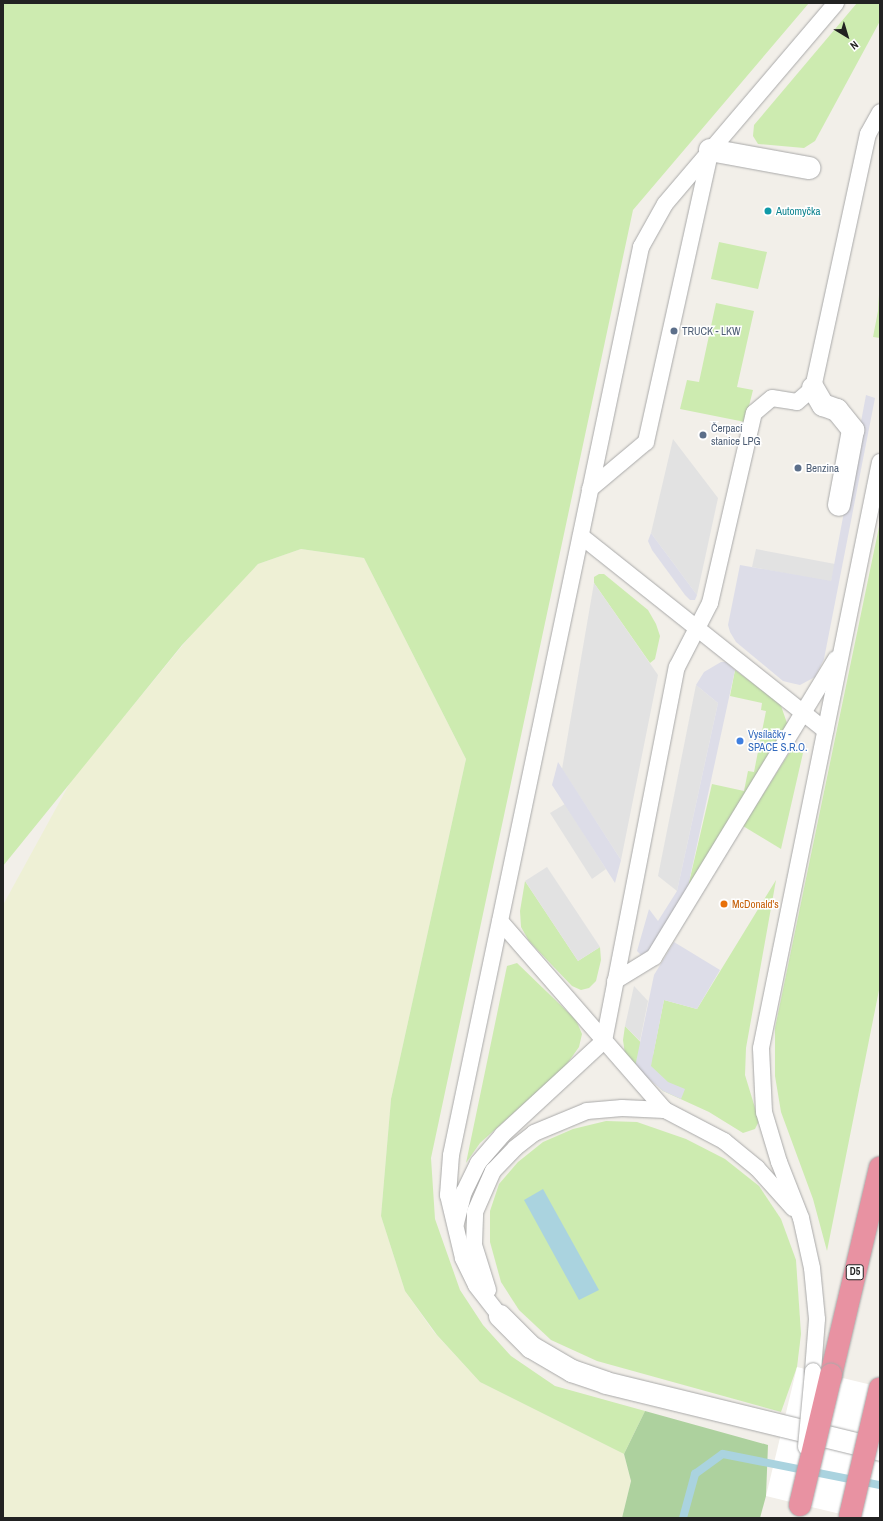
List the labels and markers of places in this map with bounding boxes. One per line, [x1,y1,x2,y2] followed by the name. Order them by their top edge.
[776,204,821,218] place label: Automyčka
[763,206,773,216] marker: Automyčka
[682,324,741,338] place label: TRUCK - LKW
[669,326,679,336] marker: TRUCK - LKW
[711,422,761,448] place label: Čerpací stanice LPG
[698,430,708,440] marker: Čerpací stanice LPG
[806,461,839,475] place label: Benzina
[793,463,803,473] marker: Benzina
[748,728,807,754] place label: Vysílačky - SPACE S.R.O.
[735,736,745,746] marker: Vysílačky - SPACE S.R.O.
[732,897,779,911] place label: McDonald's
[719,899,729,909] marker: McDonald's

